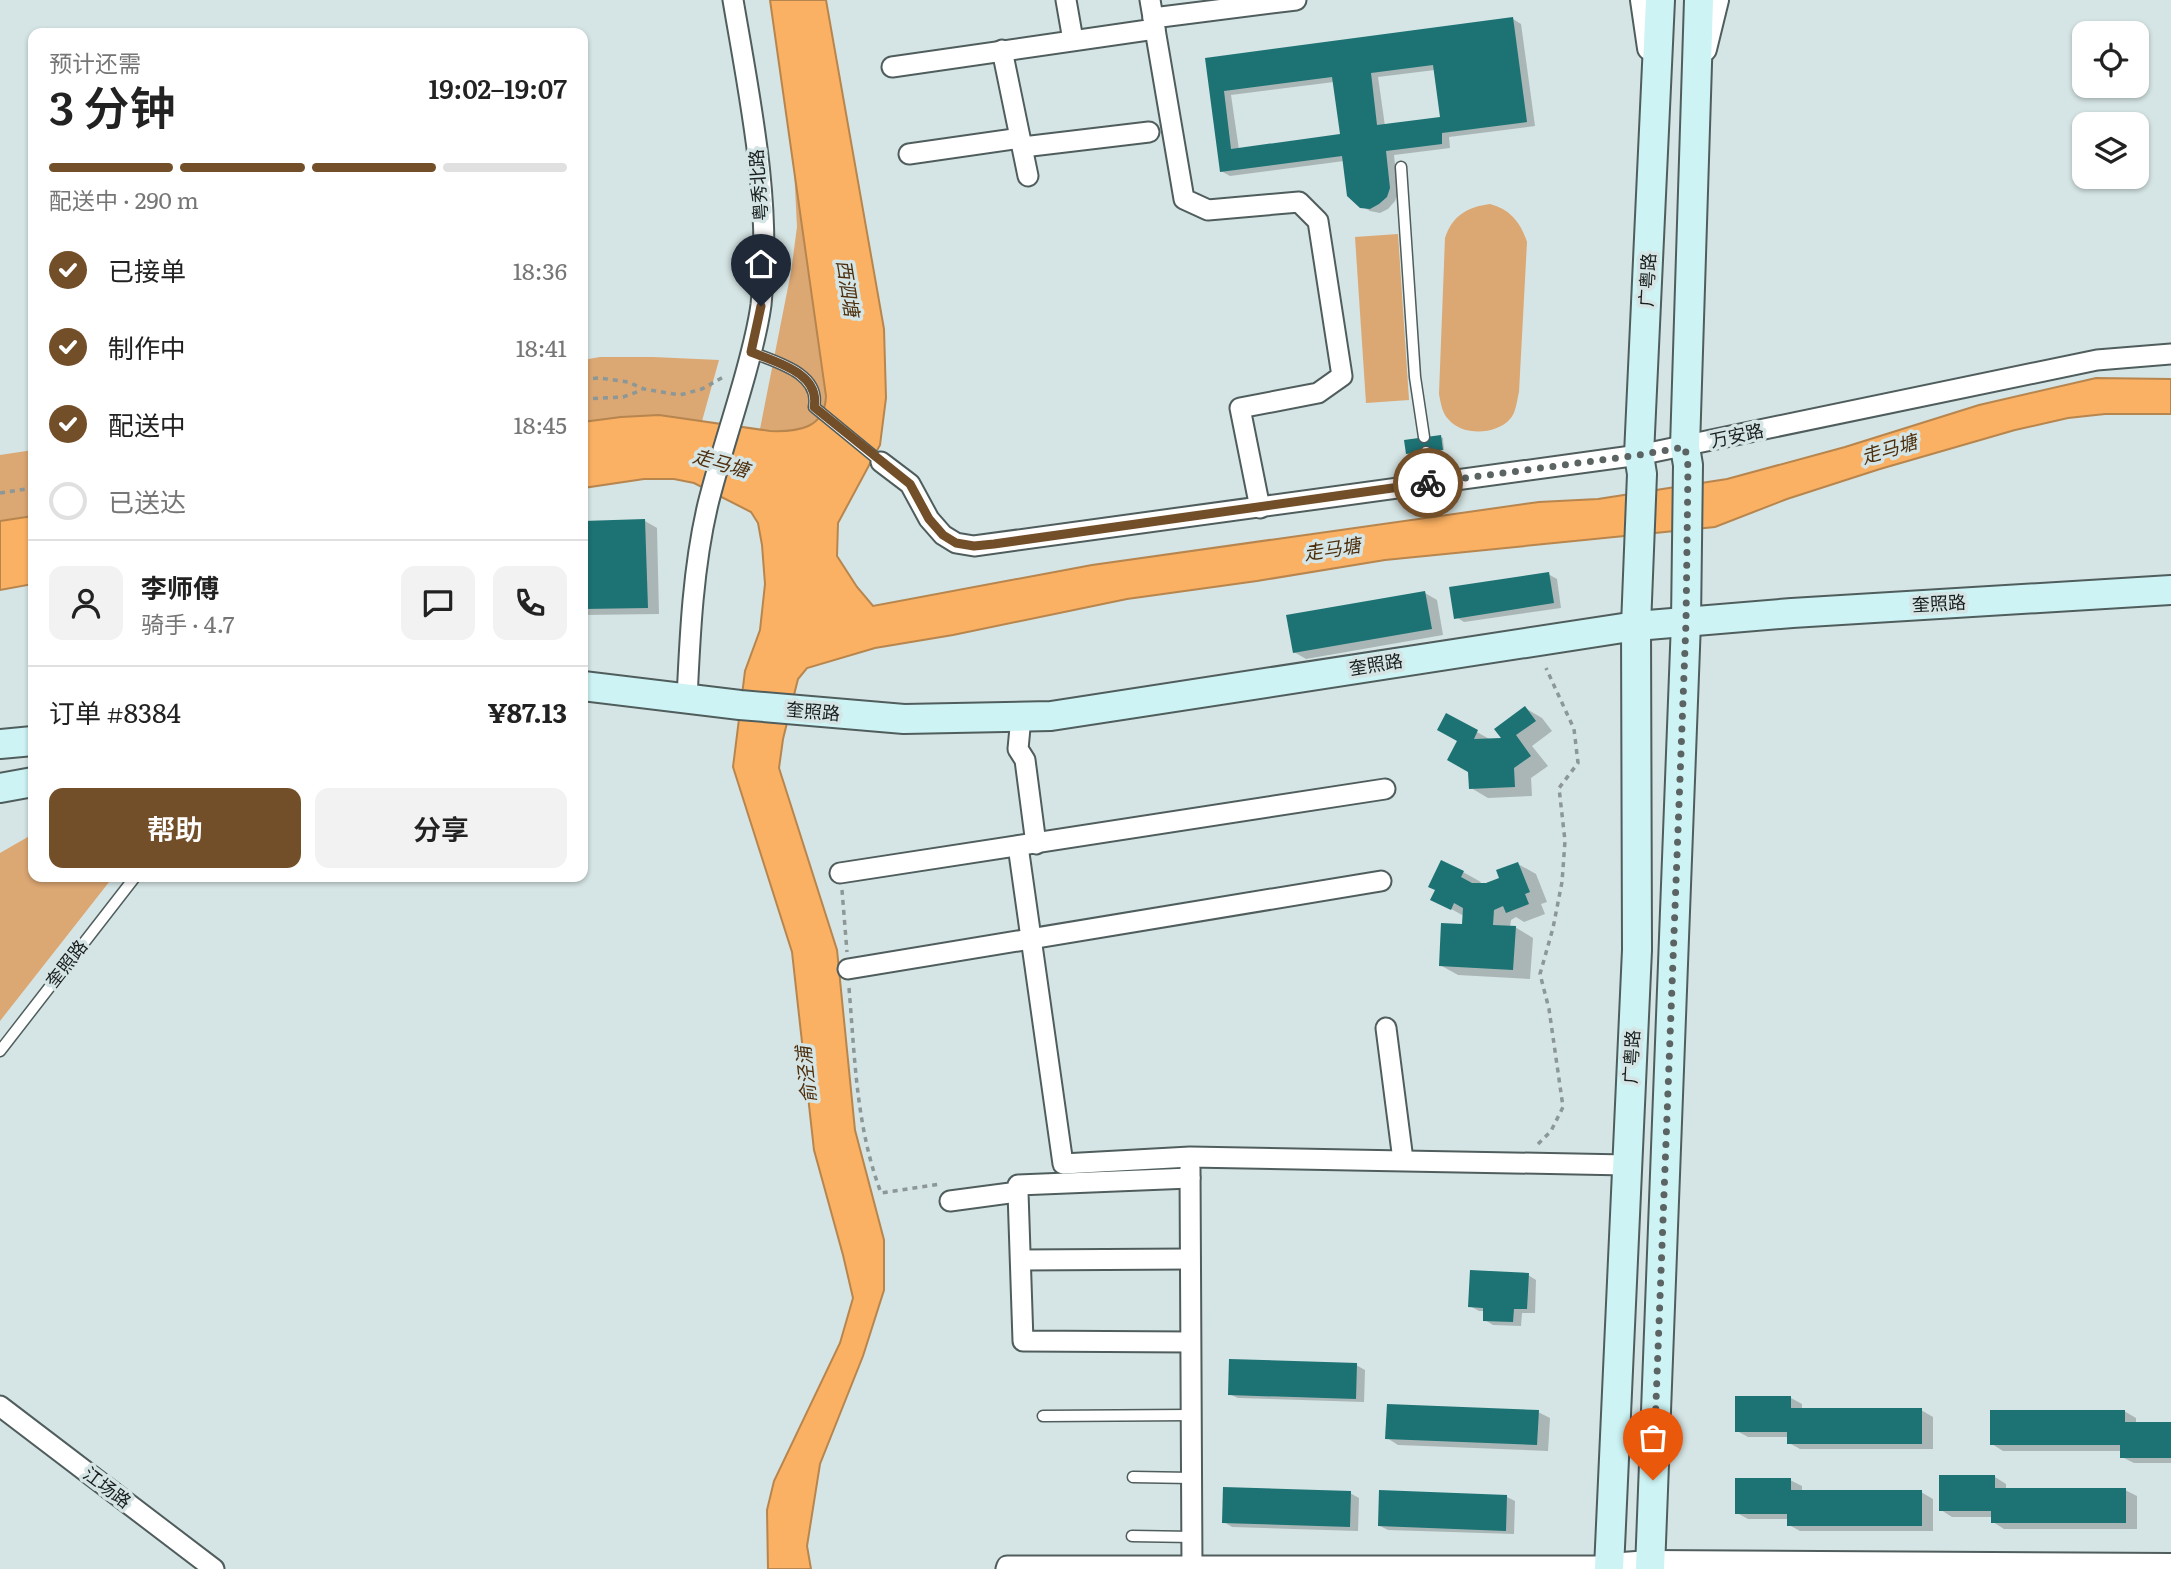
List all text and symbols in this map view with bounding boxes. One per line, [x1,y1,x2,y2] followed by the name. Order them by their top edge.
[2072,21,2149,189] map controls
[2072,21,2149,98] button: locate
[49,45,141,79] text: 预计还需
[428,68,567,107] text: 19:02–19:07
[49,71,176,139] text: 3 分钟
[2072,112,2149,189] button: layers
[742,148,773,222] street label: 粤秀北路
[49,182,199,216] text: 配送中 · 290 m
[731,234,791,306] pin
[742,245,780,283] icon: home
[108,250,186,289] text: 已接单
[49,251,87,289] icon: check
[1632,252,1661,308] street label: 广粤路
[513,253,567,287] text: 18:36
[831,257,868,321] water label: 西泗塘
[108,327,186,366] text: 制作中
[49,328,87,366] icon: check
[516,330,567,364] text: 18:41
[108,404,186,443] text: 配送中
[49,405,87,443] icon: check
[513,407,567,441] text: 18:45
[1707,416,1766,453] street label: 万安路
[1857,425,1923,470] water label: 走马塘
[690,441,755,484] water label: 走马塘
[1393,448,1463,518] courier
[1409,464,1447,502] icon: bike
[108,481,186,520] text: 已送达
[1301,529,1365,566] water label: 走马塘
[49,566,123,640] button: person
[401,566,475,640] button: chat
[493,566,567,640] button: phone
[141,567,219,606] text: 李师傅
[1911,588,1967,617] street label: 奎照路
[141,606,234,640] text: 骑手 · 4.7
[1347,646,1405,681] street label: 奎照路
[49,692,181,731] text: 订单 #8384
[487,692,567,731] text: ¥87.13
[785,695,841,726] street label: 奎照路
[49,788,301,868] button: 帮助
[315,788,567,868] button: 分享
[39,933,93,993] street label: 奎照路
[1616,1029,1645,1085] street label: 广粤路
[788,1042,822,1105] water label: 俞泾浦
[1623,1408,1683,1480] pin
[1634,1419,1672,1457] icon: bag
[78,1460,138,1514] street label: 江场路

